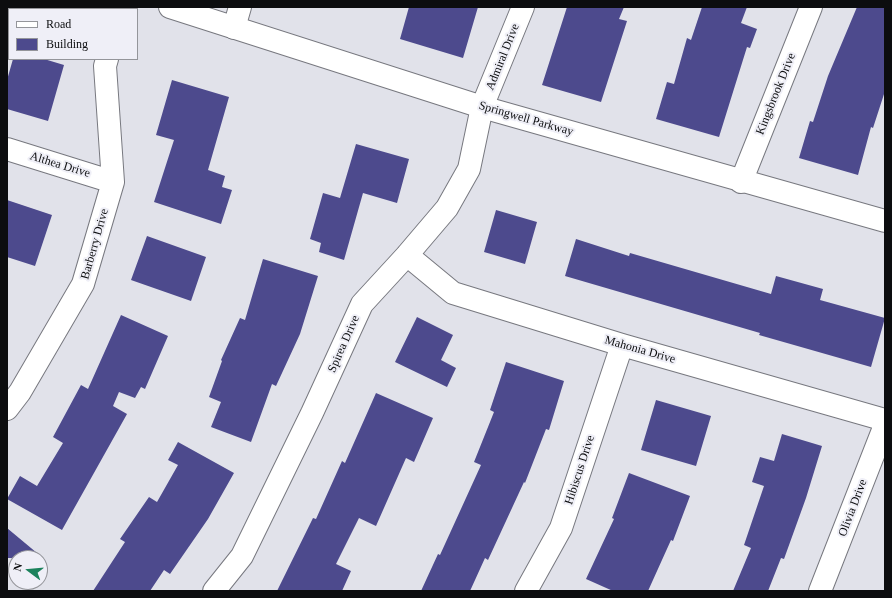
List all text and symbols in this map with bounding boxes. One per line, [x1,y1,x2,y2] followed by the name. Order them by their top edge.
[8,8,138,60] legend
[46,17,71,31] text: Road
[483,22,523,92] street label: Admiral Drive
[46,37,88,51] text: Building
[753,51,799,137] street label: Kingsbrook Drive
[477,99,575,139] street label: Springwell Parkway
[28,149,92,181] street label: Althea Drive
[78,207,112,281] street label: Barberry Drive
[325,313,363,375] street label: Spirea Drive
[603,333,677,367] street label: Mahonia Drive
[562,433,598,507] street label: Hibiscus Drive
[835,477,871,539] street label: Olivia Drive
[8,550,48,590] north arrow
[11,561,24,572] text: N

